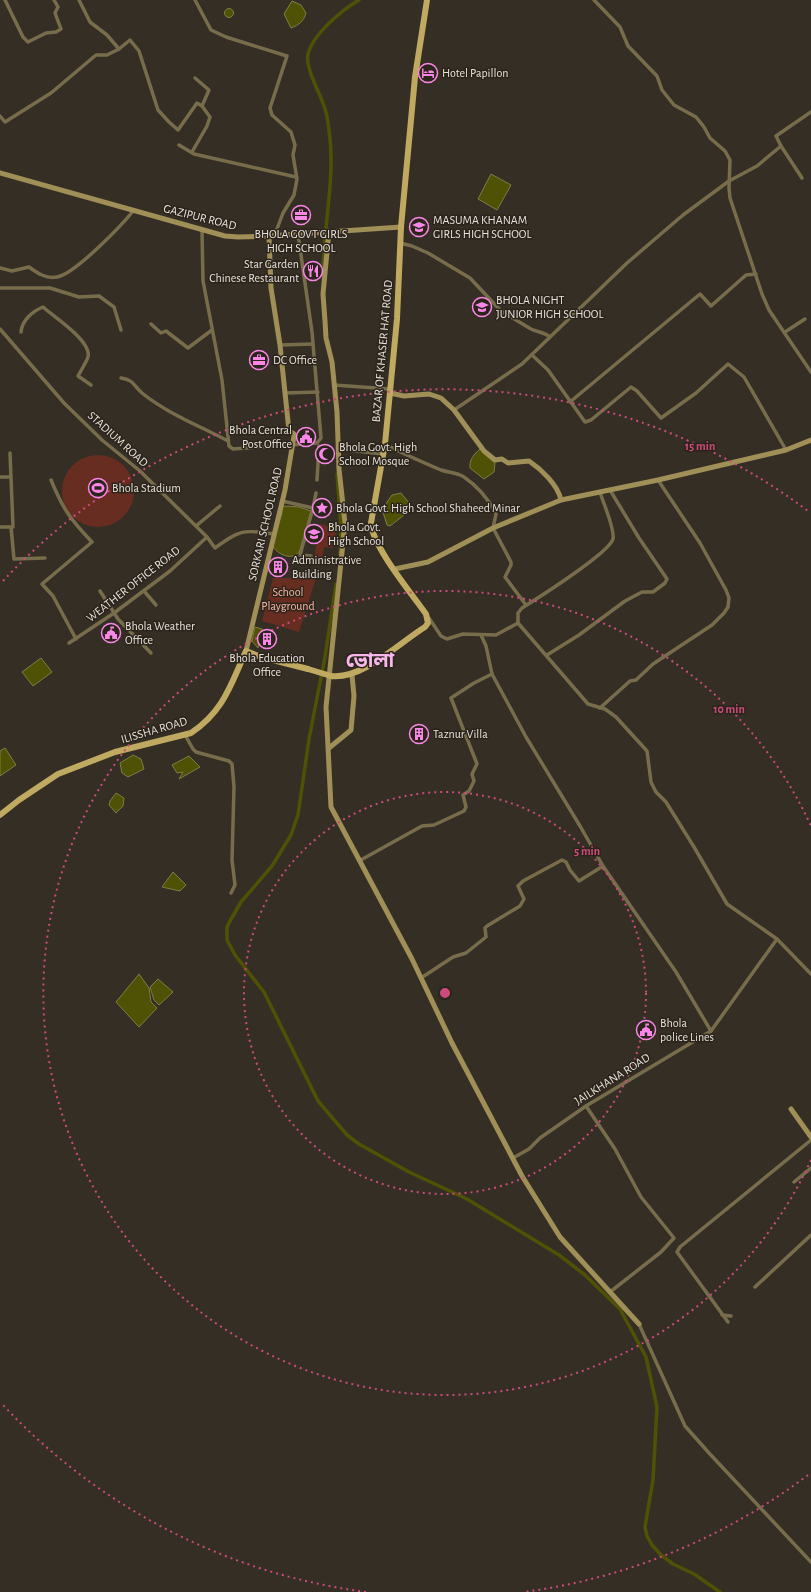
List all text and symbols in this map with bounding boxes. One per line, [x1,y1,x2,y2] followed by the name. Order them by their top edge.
[417,62,439,84] hotel icon: Hotel Papillon
[442,67,508,79] place label: Hotel Papillon
[162,202,238,232] street label: GAZIPUR ROAD
[290,204,312,226] office icon: BHOLA GOVT GIRLS HIGH SCHOOL
[433,214,531,240] place label: MASUMA KHANAM GIRLS HIGH SCHOOL
[408,216,430,238] school or university icon: MASUMA KHANAM GIRLS HIGH SCHOOL
[255,228,348,254] place label: BHOLA GOVT GIRLS HIGH SCHOOL
[209,258,299,284] place label: Star Garden Chinese Restaurant
[302,260,324,282] restaurant icon: Star Garden Chinese Restaurant
[370,279,394,423] street label: BAZAR OF KHASER HAT ROAD
[496,294,603,320] place label: BHOLA NIGHT JUNIOR HIGH SCHOOL
[471,296,493,318] school or university icon: BHOLA NIGHT JUNIOR HIGH SCHOOL
[248,349,270,371] office icon: DC Office
[273,354,317,366] place label: DC Office
[86,409,151,469] street label: STADIUM ROAD
[229,424,292,450] place label: Bhola Central Post Office
[295,426,317,448] public building icon: Bhola Central Post Office
[685,440,715,452] text: 15 min
[339,441,417,467] place label: Bhola Govt. High School Mosque
[314,443,336,465] mosque icon: Bhola Govt. High School Mosque
[246,466,284,582] street label: SORKARI SCHOOL ROAD
[87,477,109,499] sports icon: Bhola Stadium
[112,482,181,494] place label: Bhola Stadium
[311,497,333,519] place icon: Bhola Govt. High School Shaheed Minar
[336,502,520,514] place label: Bhola Govt. High School Shaheed Minar
[328,521,384,547] place label: Bhola Govt. High School
[303,523,325,545] school or university icon: Bhola Govt. High School
[84,544,182,624] street label: WEATHER OFFICE ROAD
[292,554,361,580] place label: Administrative Building
[267,556,289,578] building icon: Administrative Building
[261,586,315,613] park label: School Playground
[125,620,195,646] place label: Bhola Weather Office
[100,622,122,644] public building icon: Bhola Weather Office
[256,628,278,650] building icon: Bhola Education Office
[346,651,395,671] district label: ভোলা
[229,652,305,678] place label: Bhola Education Office
[713,703,745,715] text: 10 min
[119,715,189,745] street label: ILISSHA ROAD
[408,723,430,745] building icon: Taznur Villa
[433,728,488,740] place label: Taznur Villa
[574,845,600,857] text: 5 min
[438,986,452,1000] centre of rings
[660,1017,714,1043] place label: Bhola police Lines
[635,1019,657,1041] public building icon: Bhola police Lines
[572,1051,652,1107] street label: JAILKHANA ROAD

